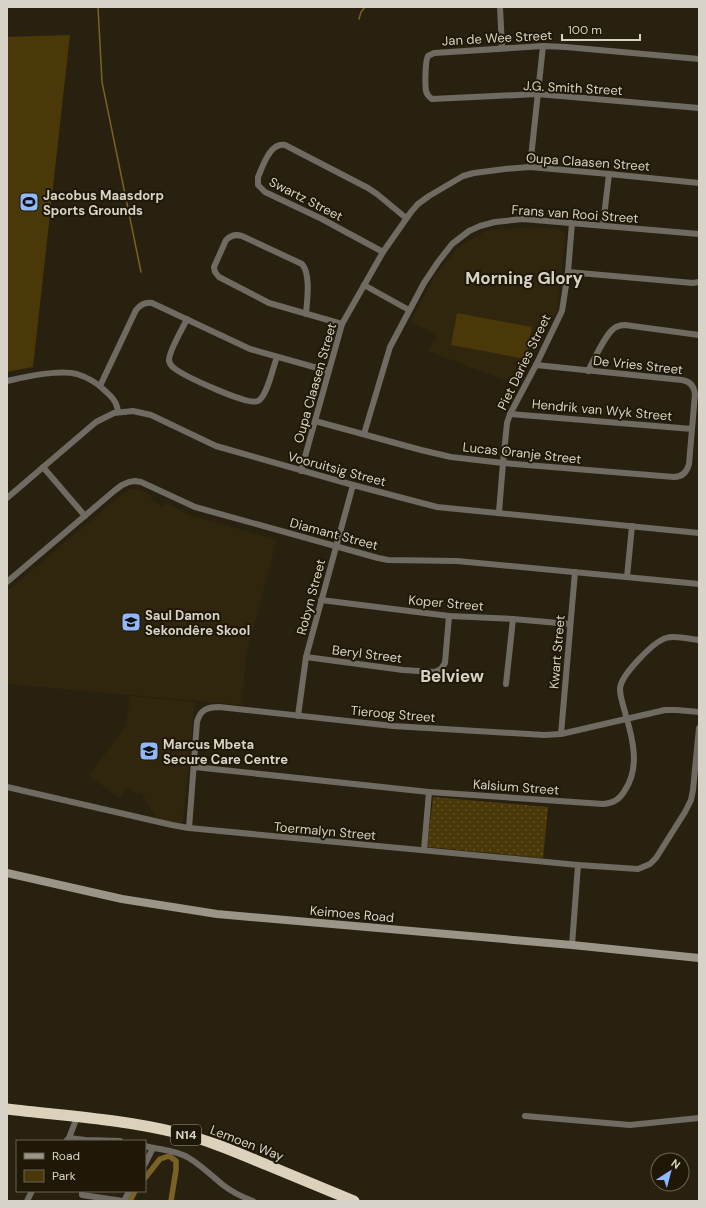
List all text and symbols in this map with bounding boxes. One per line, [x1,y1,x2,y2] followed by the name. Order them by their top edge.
[562,16,640,42] scale bar
[568,22,602,38] text: 100 m
[441,27,553,49] street label: Jan de Wee Street
[523,77,623,99] street label: J.G. Smith Street
[525,149,651,175] street label: Oupa Claasen Street
[266,173,346,225] street label: Swartz Street
[43,187,164,219] place label: Jacobus Maasdorp Sports Grounds
[18,191,40,213] sports icon: Jacobus Maasdorp Sports Grounds
[511,201,639,227] street label: Frans van Rooi Street
[465,267,583,289] district label: Morning Glory
[493,311,555,413] street label: Piet Daries Street
[290,321,340,445] street label: Oupa Claasen Street
[592,352,684,378] street label: De Vries Street
[531,395,673,425] street label: Hendrik van Wyk Street
[462,438,582,468] street label: Lucas Oranje Street
[286,448,388,490] street label: Vooruitsig Street
[288,514,380,554] street label: Diamant Street
[293,557,329,637] street label: Robyn Street
[408,591,484,615] street label: Koper Street
[145,607,250,639] place label: Saul Damon Sekondêre Skool
[120,611,142,633] school or university icon: Saul Damon Sekondêre Skool
[545,614,569,690] street label: Kwart Street
[331,641,403,667] street label: Beryl Street
[420,665,484,687] district label: Belview
[350,702,436,726] street label: Tieroog Street
[163,736,288,768] place label: Marcus Mbeta Secure Care Centre
[138,740,160,762] school or university icon: Marcus Mbeta Secure Care Centre
[472,776,560,798] street label: Kalsium Street
[273,818,377,844] street label: Toermalyn Street
[309,902,395,926] street label: Keimoes Road
[208,1121,286,1165] street label: Lemoen Way
[171,1125,201,1145] road number: N14
[16,1140,146,1192] legend
[52,1148,80,1164] text: Road
[650,1152,690,1192] north arrow
[669,1156,683,1172] text: N
[52,1168,76,1184] text: Park

